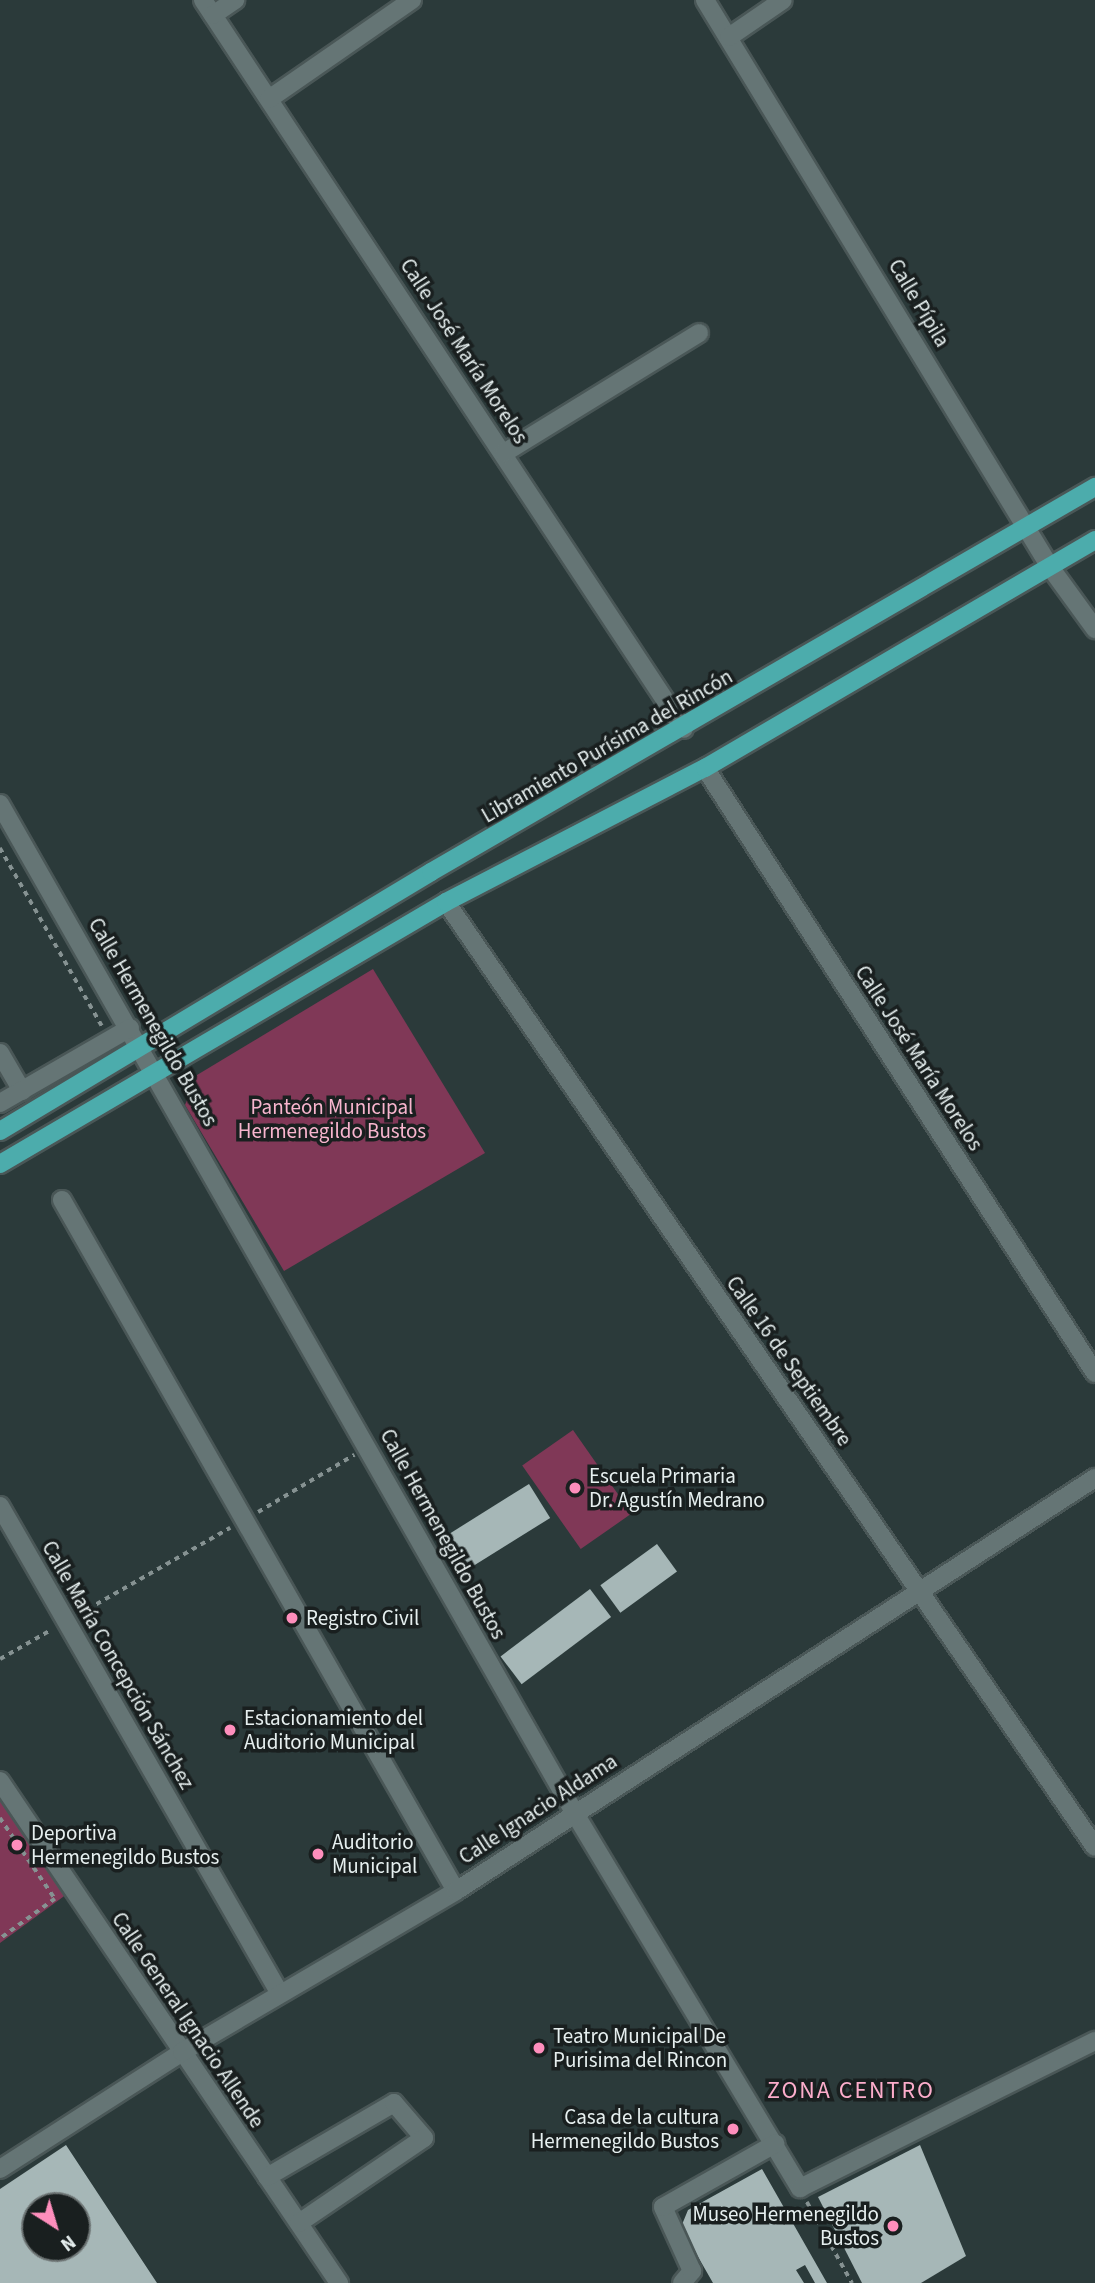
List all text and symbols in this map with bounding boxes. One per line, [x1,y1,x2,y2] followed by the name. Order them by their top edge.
[395,254,533,448] street label: Calle José María Morelos
[883,255,955,351] street label: Calle Pípila
[477,664,737,828] street label: Libramiento Purísima del Rincón
[83,913,223,1131] street label: Calle Hermenegildo Bustos
[850,961,988,1155] street label: Calle José María Morelos
[238,1094,426,1144] park label: Panteón Municipal Hermenegildo Bustos
[721,1271,857,1451] street label: Calle 16 de Septiembre
[375,1425,511,1643] street label: Calle Hermenegildo Bustos
[589,1463,765,1513] place label: Escuela Primaria Dr. Agustín Medrano
[567,1480,583,1496] marker: Escuela Primaria Dr. Agustín Medrano
[36,1536,200,1794] street label: Calle María Concepción Sánchez
[306,1605,419,1631] place label: Registro Civil
[284,1610,300,1626] marker: Registro Civil
[244,1705,423,1755] place label: Estacionamiento del Auditorio Municipal
[222,1722,238,1738] marker: Estacionamiento del Auditorio Municipal
[454,1748,622,1870] street label: Calle Ignacio Aldama
[31,1820,219,1870] place label: Deportiva Hermenegildo Bustos
[332,1829,417,1879] place label: Auditorio Municipal
[9,1837,25,1853] marker: Deportiva Hermenegildo Bustos
[310,1846,326,1862] marker: Auditorio Municipal
[106,1907,270,2133] street label: Calle General Ignacio Allende
[553,2023,727,2073] place label: Teatro Municipal De Purisima del Rincon
[531,2040,547,2056] marker: Teatro Municipal De Purisima del Rincon
[768,2077,934,2105] district label: ZONA CENTRO
[531,2104,719,2154] place label: Casa de la cultura Hermenegildo Bustos
[725,2121,741,2137] marker: Casa de la cultura Hermenegildo Bustos
[21,2192,91,2262] north arrow
[692,2201,879,2251] place label: Museo Hermenegildo Bustos
[885,2218,901,2234] marker: Museo Hermenegildo Bustos
[55,2228,81,2257] text: N

